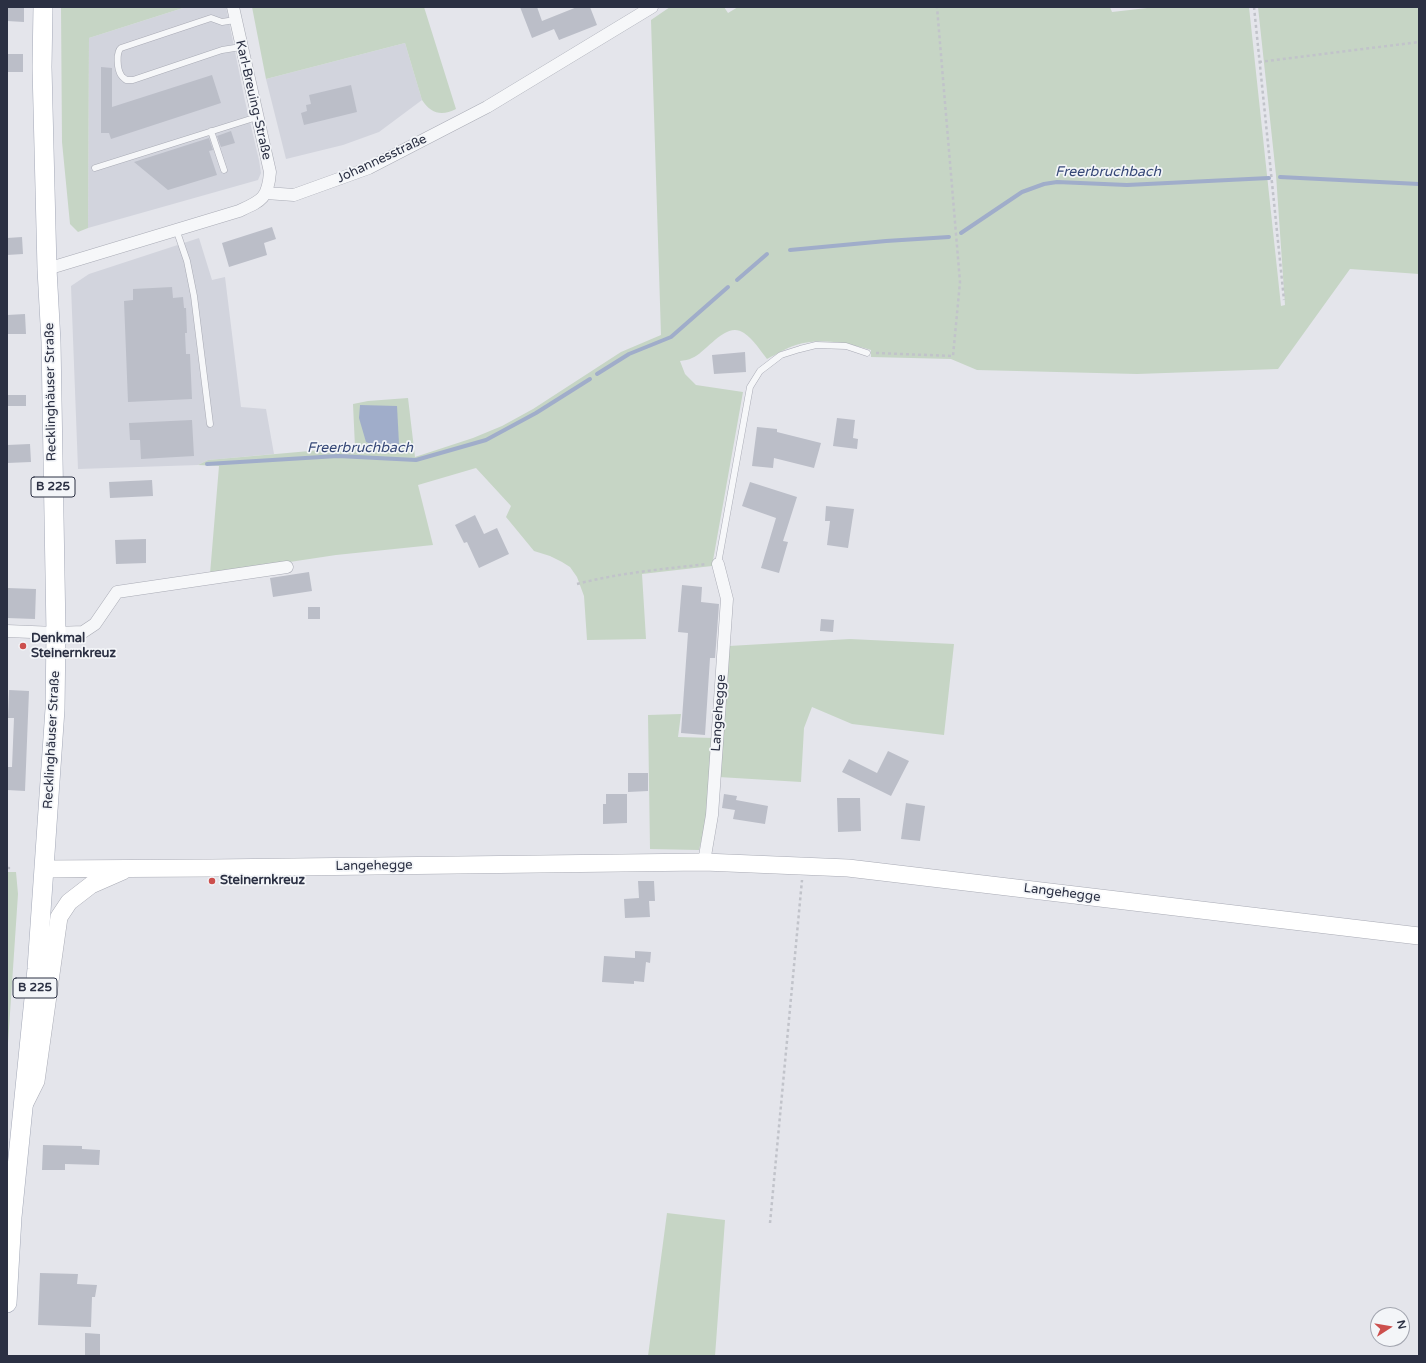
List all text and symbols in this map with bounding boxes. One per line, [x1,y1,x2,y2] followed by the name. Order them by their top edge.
[232,39,274,161] street label: Karl-Breuing-Straße
[335,131,429,187] street label: Johannesstraße
[1055,164,1161,180] water label: Freerbruchbach
[42,323,60,461] street label: Recklinghäuser Straße
[307,440,413,456] water label: Freerbruchbach
[31,477,75,497] road number: B 225
[31,631,116,662] place label: Denkmal Steinernkreuz
[18,641,28,651] marker: Denkmal Steinernkreuz
[41,670,63,810] street label: Recklinghäuser Straße
[709,674,729,752] street label: Langehegge
[335,858,413,874] street label: Langehegge
[220,873,305,889] place label: Steinernkreuz
[207,876,217,886] marker: Steinernkreuz
[1023,881,1101,905] street label: Langehegge
[13,978,57,998] road number: B 225
[1370,1307,1410,1347] north arrow
[1394,1319,1409,1330] text: N

